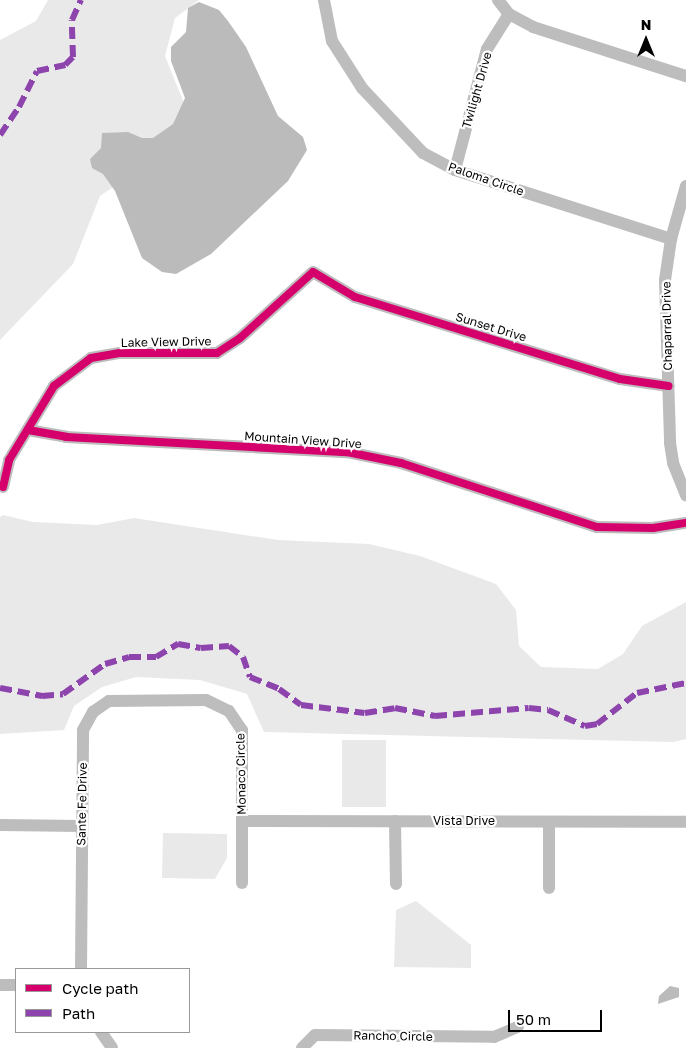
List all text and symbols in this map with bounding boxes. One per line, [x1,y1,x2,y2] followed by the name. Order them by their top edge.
[621,15,671,65] north arrow
[641,16,651,33] text: N
[459,50,495,130] street label: Twilight Drive
[446,159,526,199] street label: Paloma Circle
[659,281,675,371] street label: Chaparral Drive
[454,309,528,345] street label: Sunset Drive
[120,334,212,350] street label: Lake View Drive
[244,429,362,451] street label: Mountain View Drive
[233,733,249,815] street label: Monaco Circle
[74,762,90,846] street label: Sante Fe Drive
[433,814,495,828] street label: Vista Drive
[15,968,190,1033] legend
[62,979,138,997] text: Cycle path
[511,1000,605,1032] scale bar
[62,1004,95,1022] text: Path
[516,1010,551,1028] text: 50 m
[353,1028,433,1044] street label: Rancho Circle

